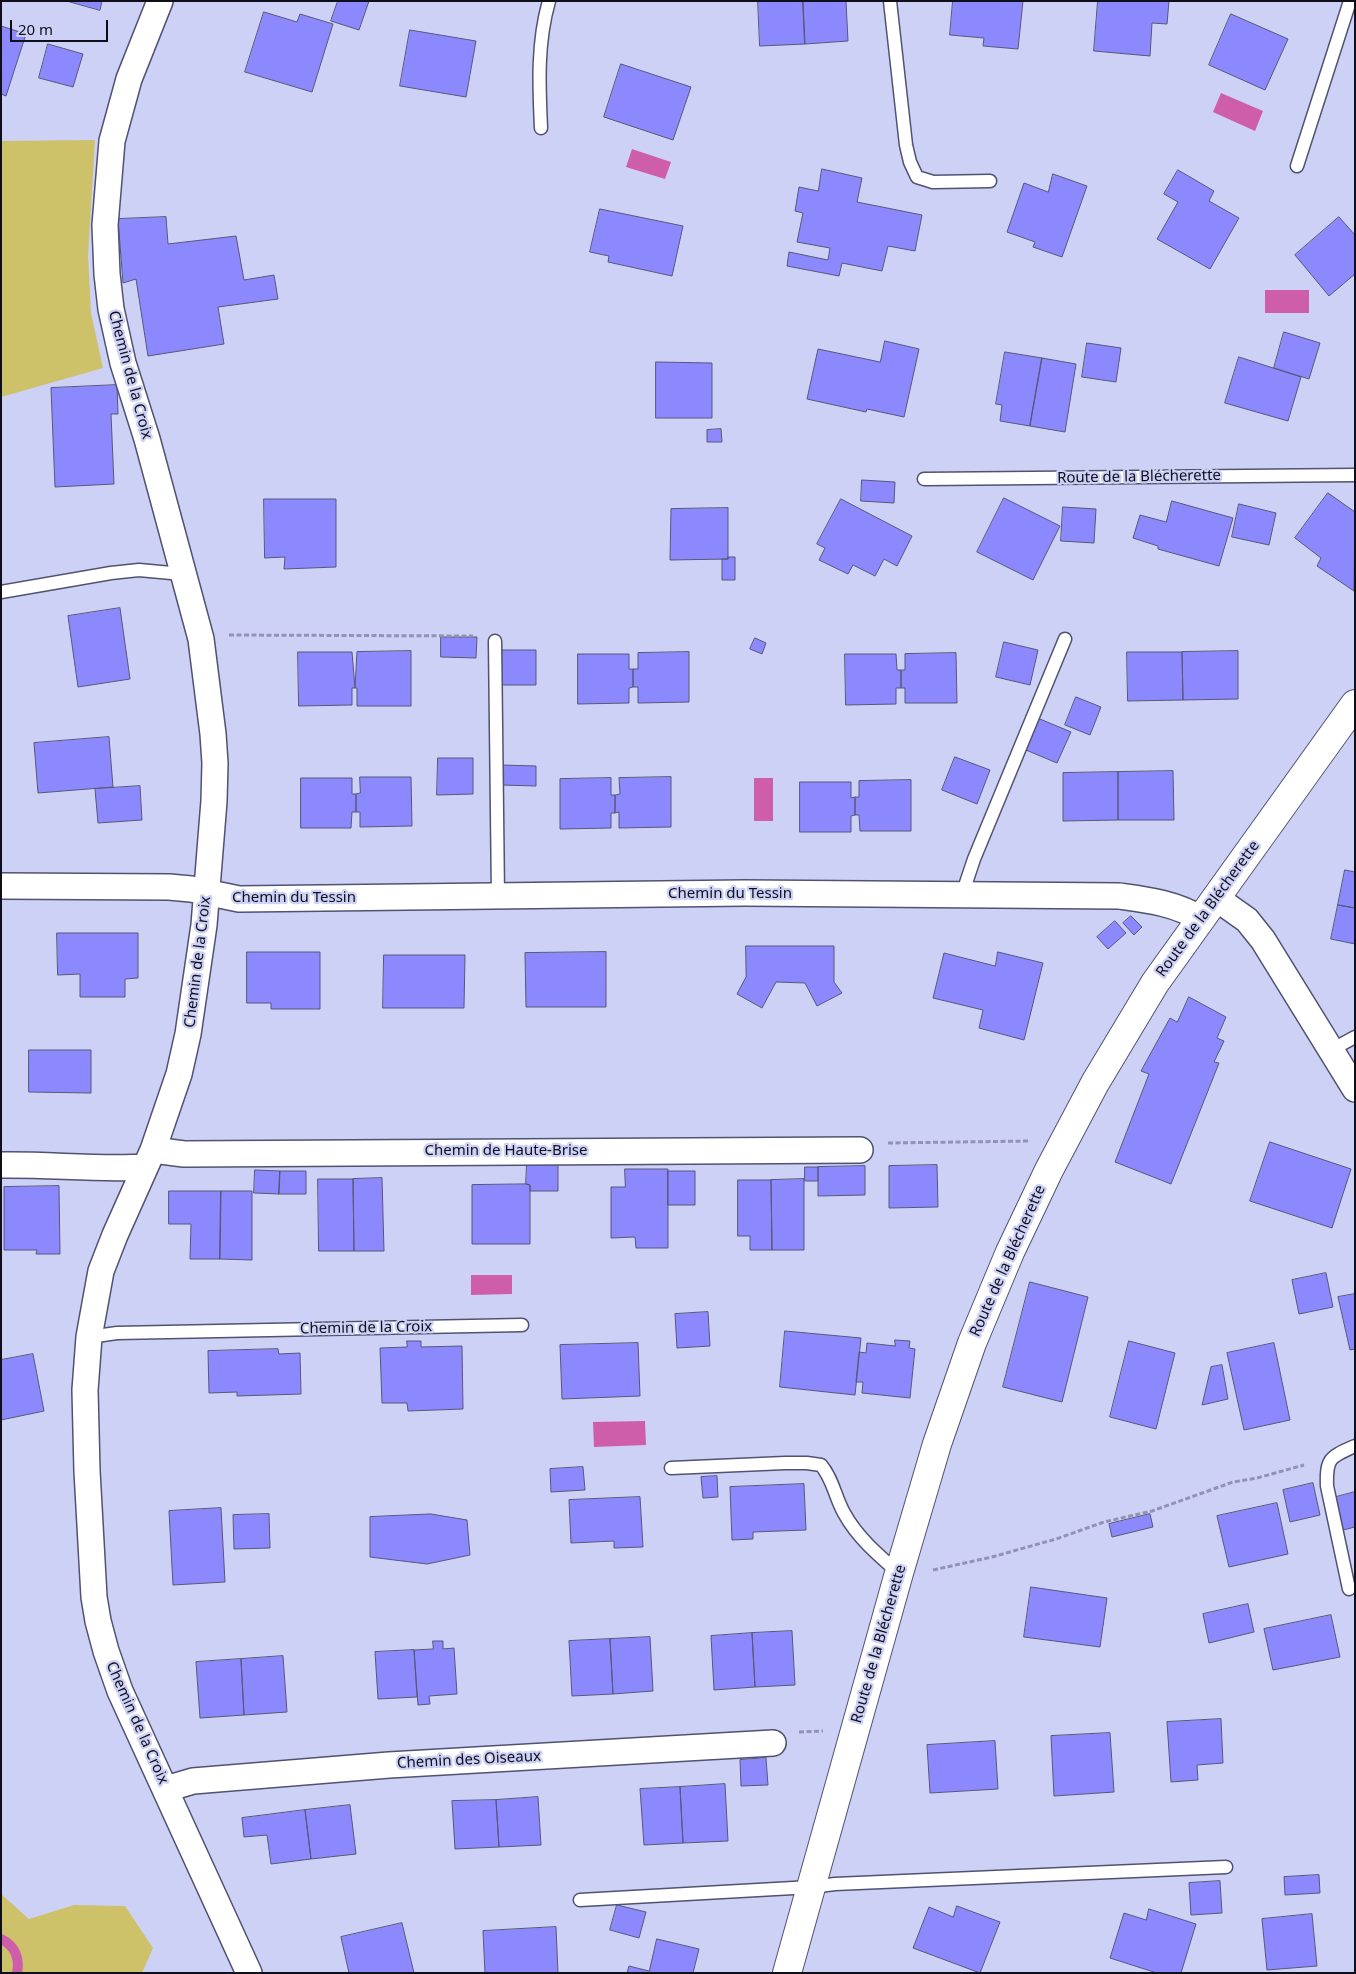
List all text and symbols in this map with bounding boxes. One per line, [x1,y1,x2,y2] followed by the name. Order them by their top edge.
[12,10,110,42] scale bar
[18,19,53,39] text: 20 m
[104,309,156,441] street label: Chemin de la Croix
[1057,467,1221,487] street label: Route de la Blécherette
[1153,837,1263,981] street label: Route de la Blécherette
[668,885,792,903] street label: Chemin du Tessin
[232,889,356,907] street label: Chemin du Tessin
[181,895,215,1029] street label: Chemin de la Croix
[425,1142,587,1160] street label: Chemin de Haute-Brise
[966,1182,1050,1340] street label: Route de la Blécherette
[300,1318,432,1338] street label: Chemin de la Croix
[848,1563,910,1725] street label: Route de la Blécherette
[102,1659,172,1787] street label: Chemin de la Croix
[397,1747,541,1773] street label: Chemin des Oiseaux

